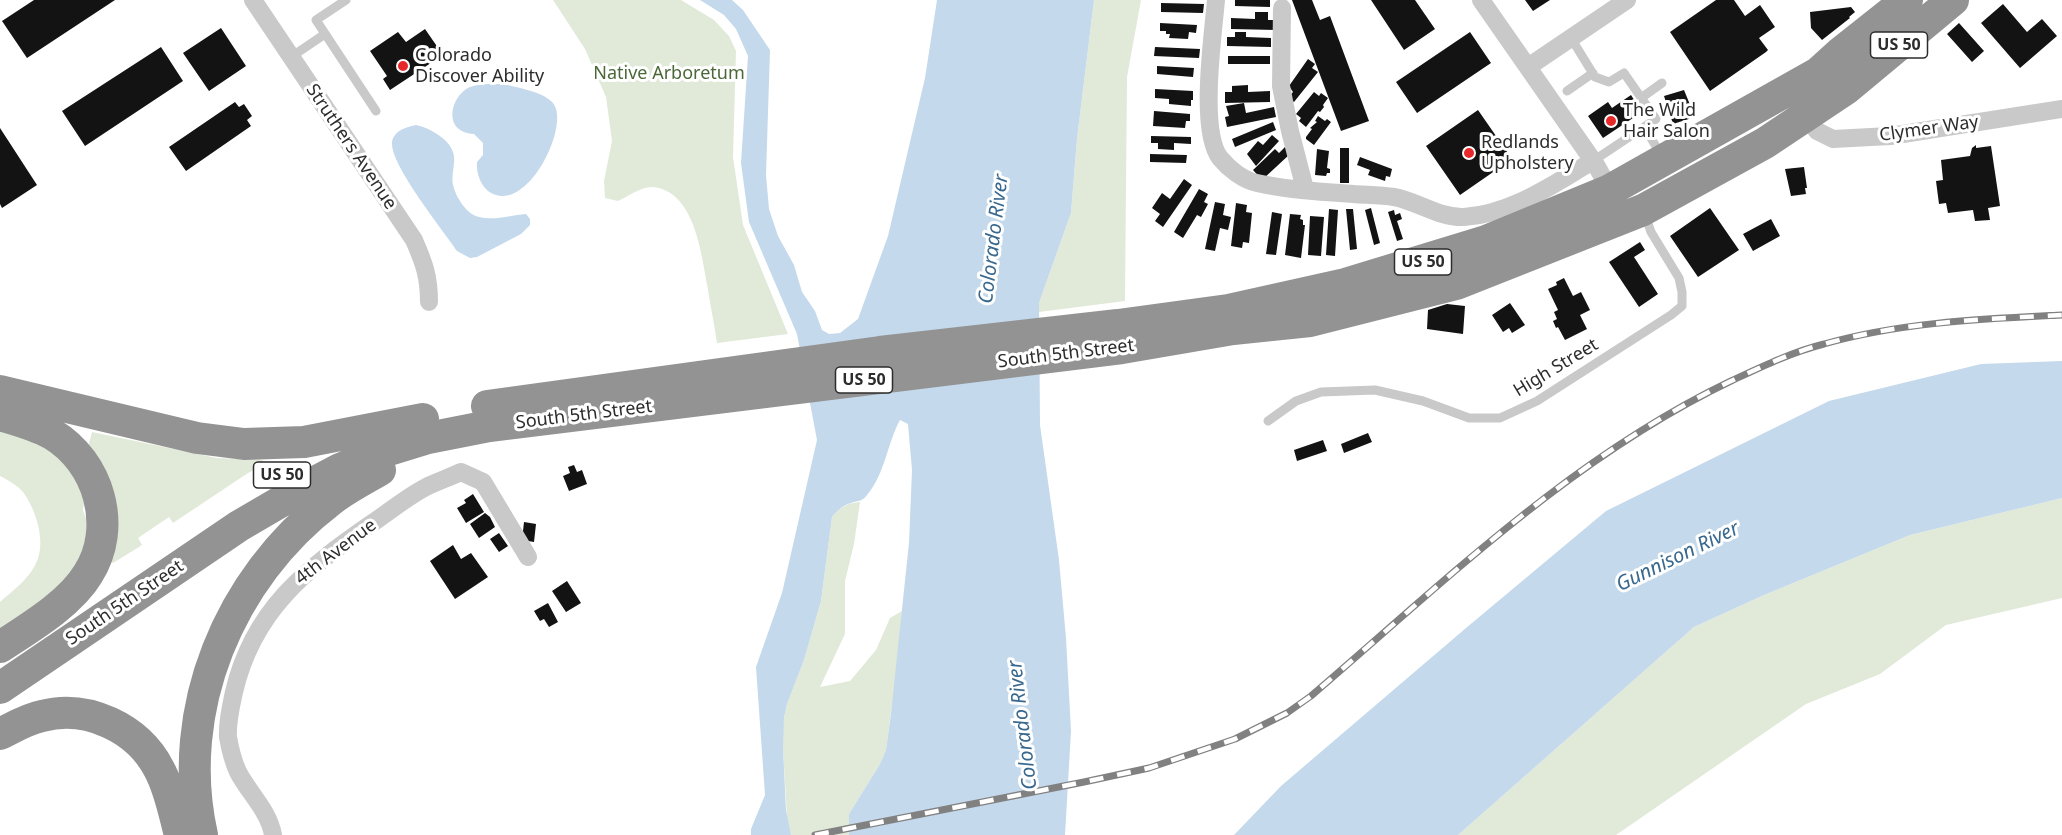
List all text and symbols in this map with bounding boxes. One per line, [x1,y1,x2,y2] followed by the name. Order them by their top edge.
[1870,32,1928,58] road number: US 50
[415,45,544,88] place label: Colorado Discover Ability
[396,59,410,73] marker: Colorado Discover Ability
[593,63,745,85] park label: Native Arboretum
[301,80,401,214] street label: Struthers Avenue
[1623,100,1710,142] place label: The Wild Hair Salon
[1878,111,1980,147] street label: Clymer Way
[1604,114,1618,128] marker: The Wild Hair Salon
[1481,132,1574,174] place label: Redlands Upholstery
[1462,146,1476,160] marker: Redlands Upholstery
[974,173,1014,305] water label: Colorado River
[1394,249,1452,275] road number: US 50
[1510,334,1602,402] street label: High Street
[997,335,1135,373] street label: South 5th Street
[836,367,892,393] road number: US 50
[515,396,653,434] street label: South 5th Street
[254,462,310,488] road number: US 50
[291,515,381,589] street label: 4th Avenue
[1613,517,1743,597] water label: Gunnison River
[62,556,188,650] street label: South 5th Street
[1003,659,1043,791] water label: Colorado River

